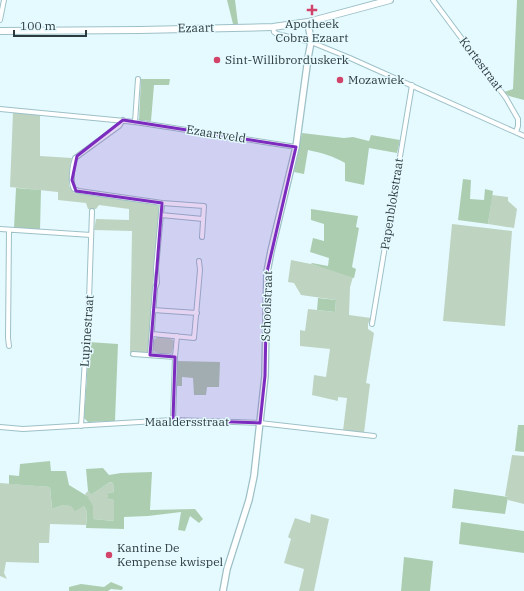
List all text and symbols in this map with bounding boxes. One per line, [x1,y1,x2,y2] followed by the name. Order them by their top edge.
[307,5,317,15] marker: Apotheek Cobra Ezaart
[14,12,86,38] scale bar
[276,16,348,45] place label: Apotheek Cobra Ezaart
[20,18,56,33] text: 100 m
[178,20,214,35] street label: Ezaart
[456,34,507,94] street label: Kortestraat
[225,52,349,67] place label: Sint-Willibrorduskerk
[212,55,222,65] marker: Sint-Willibrorduskerk
[348,72,404,87] place label: Mozawiek
[335,75,345,85] marker: Mozawiek
[185,121,247,146] street label: Ezaartveld
[377,157,406,251] street label: Papenblokstraat
[258,270,275,341] street label: Schoolstraat
[77,294,97,368] street label: Lupinestraat
[145,414,229,429] street label: Maaldersstraat
[117,540,224,569] place label: Kantine De Kempense kwispel
[104,550,114,560] marker: Kantine De Kempense kwispel

